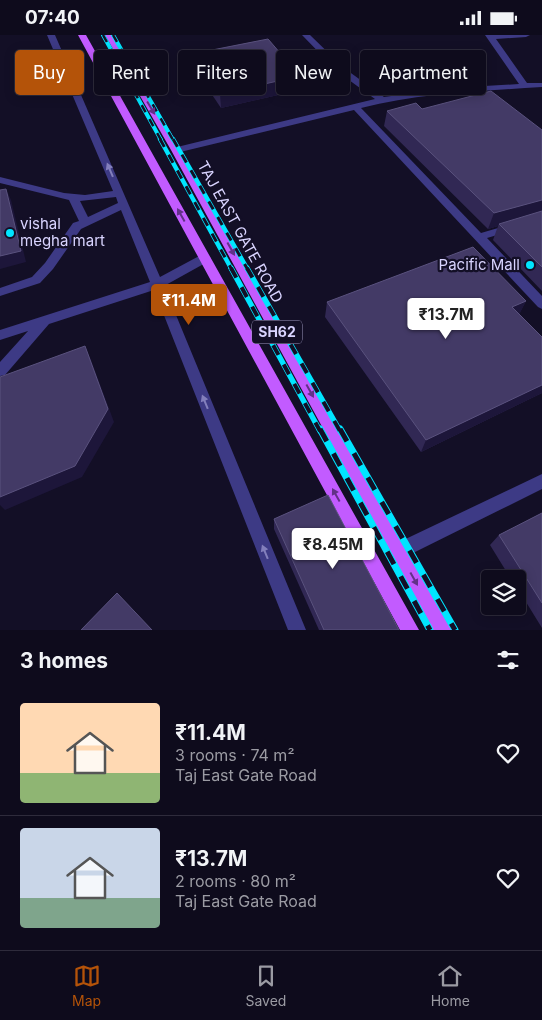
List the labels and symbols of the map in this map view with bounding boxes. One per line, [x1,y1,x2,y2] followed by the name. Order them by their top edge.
[146,101,155,114] one-way arrow
[194,158,287,306] street label: TAJ EAST GATE ROAD
[106,162,114,177] one-way arrow
[177,208,185,222] one-way arrow
[20,214,105,250] place label: vishal megha mart
[4,227,16,239] marker: vishal megha mart
[227,242,235,256] one-way arrow
[439,255,520,274] place label: Pacific Mall
[524,259,536,271] marker: Pacific Mall
[148,283,230,326] pin: ₹11.4M
[405,297,487,340] pin: ₹13.7M
[252,321,302,343] road number: SH62
[306,384,314,398] one-way arrow
[200,394,208,409] one-way arrow
[331,489,340,502] one-way arrow
[292,527,374,570] pin: ₹8.45M
[261,545,269,559] one-way arrow
[410,572,419,586] one-way arrow

